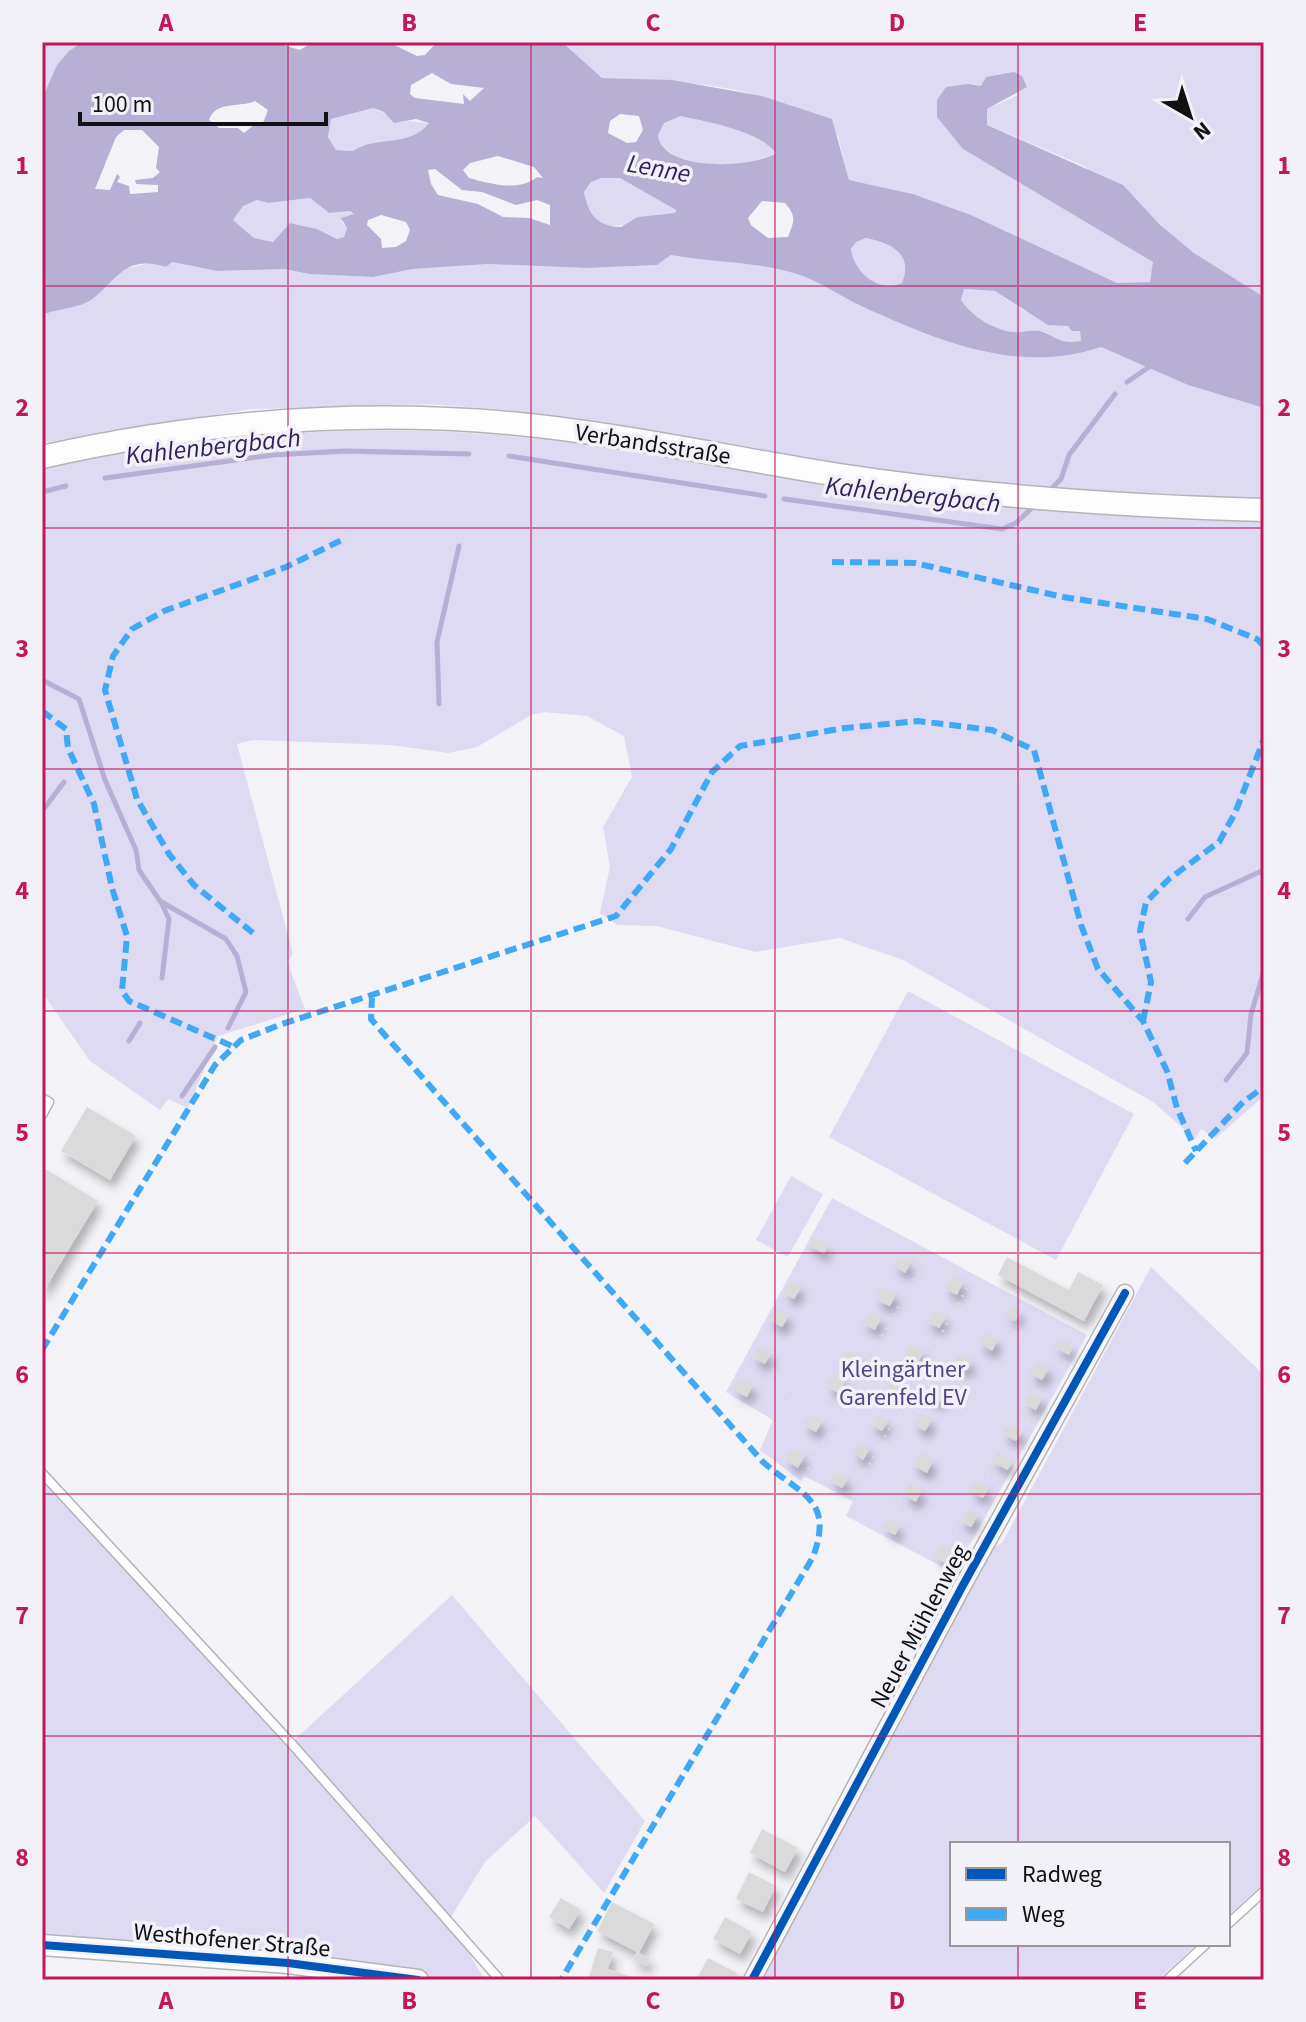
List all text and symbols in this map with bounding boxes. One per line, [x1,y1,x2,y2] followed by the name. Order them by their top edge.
[158,4,175,41] text: A
[401,4,417,41] text: B
[645,4,661,41] text: C
[889,4,905,41] text: D
[1133,4,1147,41] text: E
[80,76,326,126] scale bar
[1150,76,1230,156] north arrow
[92,87,152,122] text: 100 m
[1186,114,1218,148] text: N
[624,145,694,192] water label: Lenne
[15,147,29,184] text: 1
[1277,147,1291,184] text: 1
[15,389,29,426] text: 2
[1277,389,1291,426] text: 2
[573,415,733,474] street label: Verbandsstraße
[124,419,302,474] water label: Kahlenbergbach
[824,467,1002,522] water label: Kahlenbergbach
[15,630,29,667] text: 3
[1277,630,1291,667] text: 3
[15,872,29,909] text: 4
[1277,872,1291,909] text: 4
[15,1114,29,1151] text: 5
[1277,1114,1291,1151] text: 5
[839,1352,968,1415] park label: Kleingärtner Garenfeld EV
[15,1356,29,1393] text: 6
[1277,1356,1291,1393] text: 6
[861,1538,977,1714] street label: Neuer Mühlenweg
[15,1597,29,1634] text: 7
[1277,1597,1291,1634] text: 7
[15,1839,29,1876] text: 8
[1277,1839,1291,1876] text: 8
[950,1842,1230,1946] legend
[1022,1857,1102,1892] text: Radweg
[1022,1897,1065,1932] text: Weg
[132,1914,332,1967] street label: Westhofener Straße
[158,1982,175,2019] text: A
[401,1982,417,2019] text: B
[645,1982,661,2019] text: C
[889,1982,905,2019] text: D
[1133,1982,1147,2019] text: E

